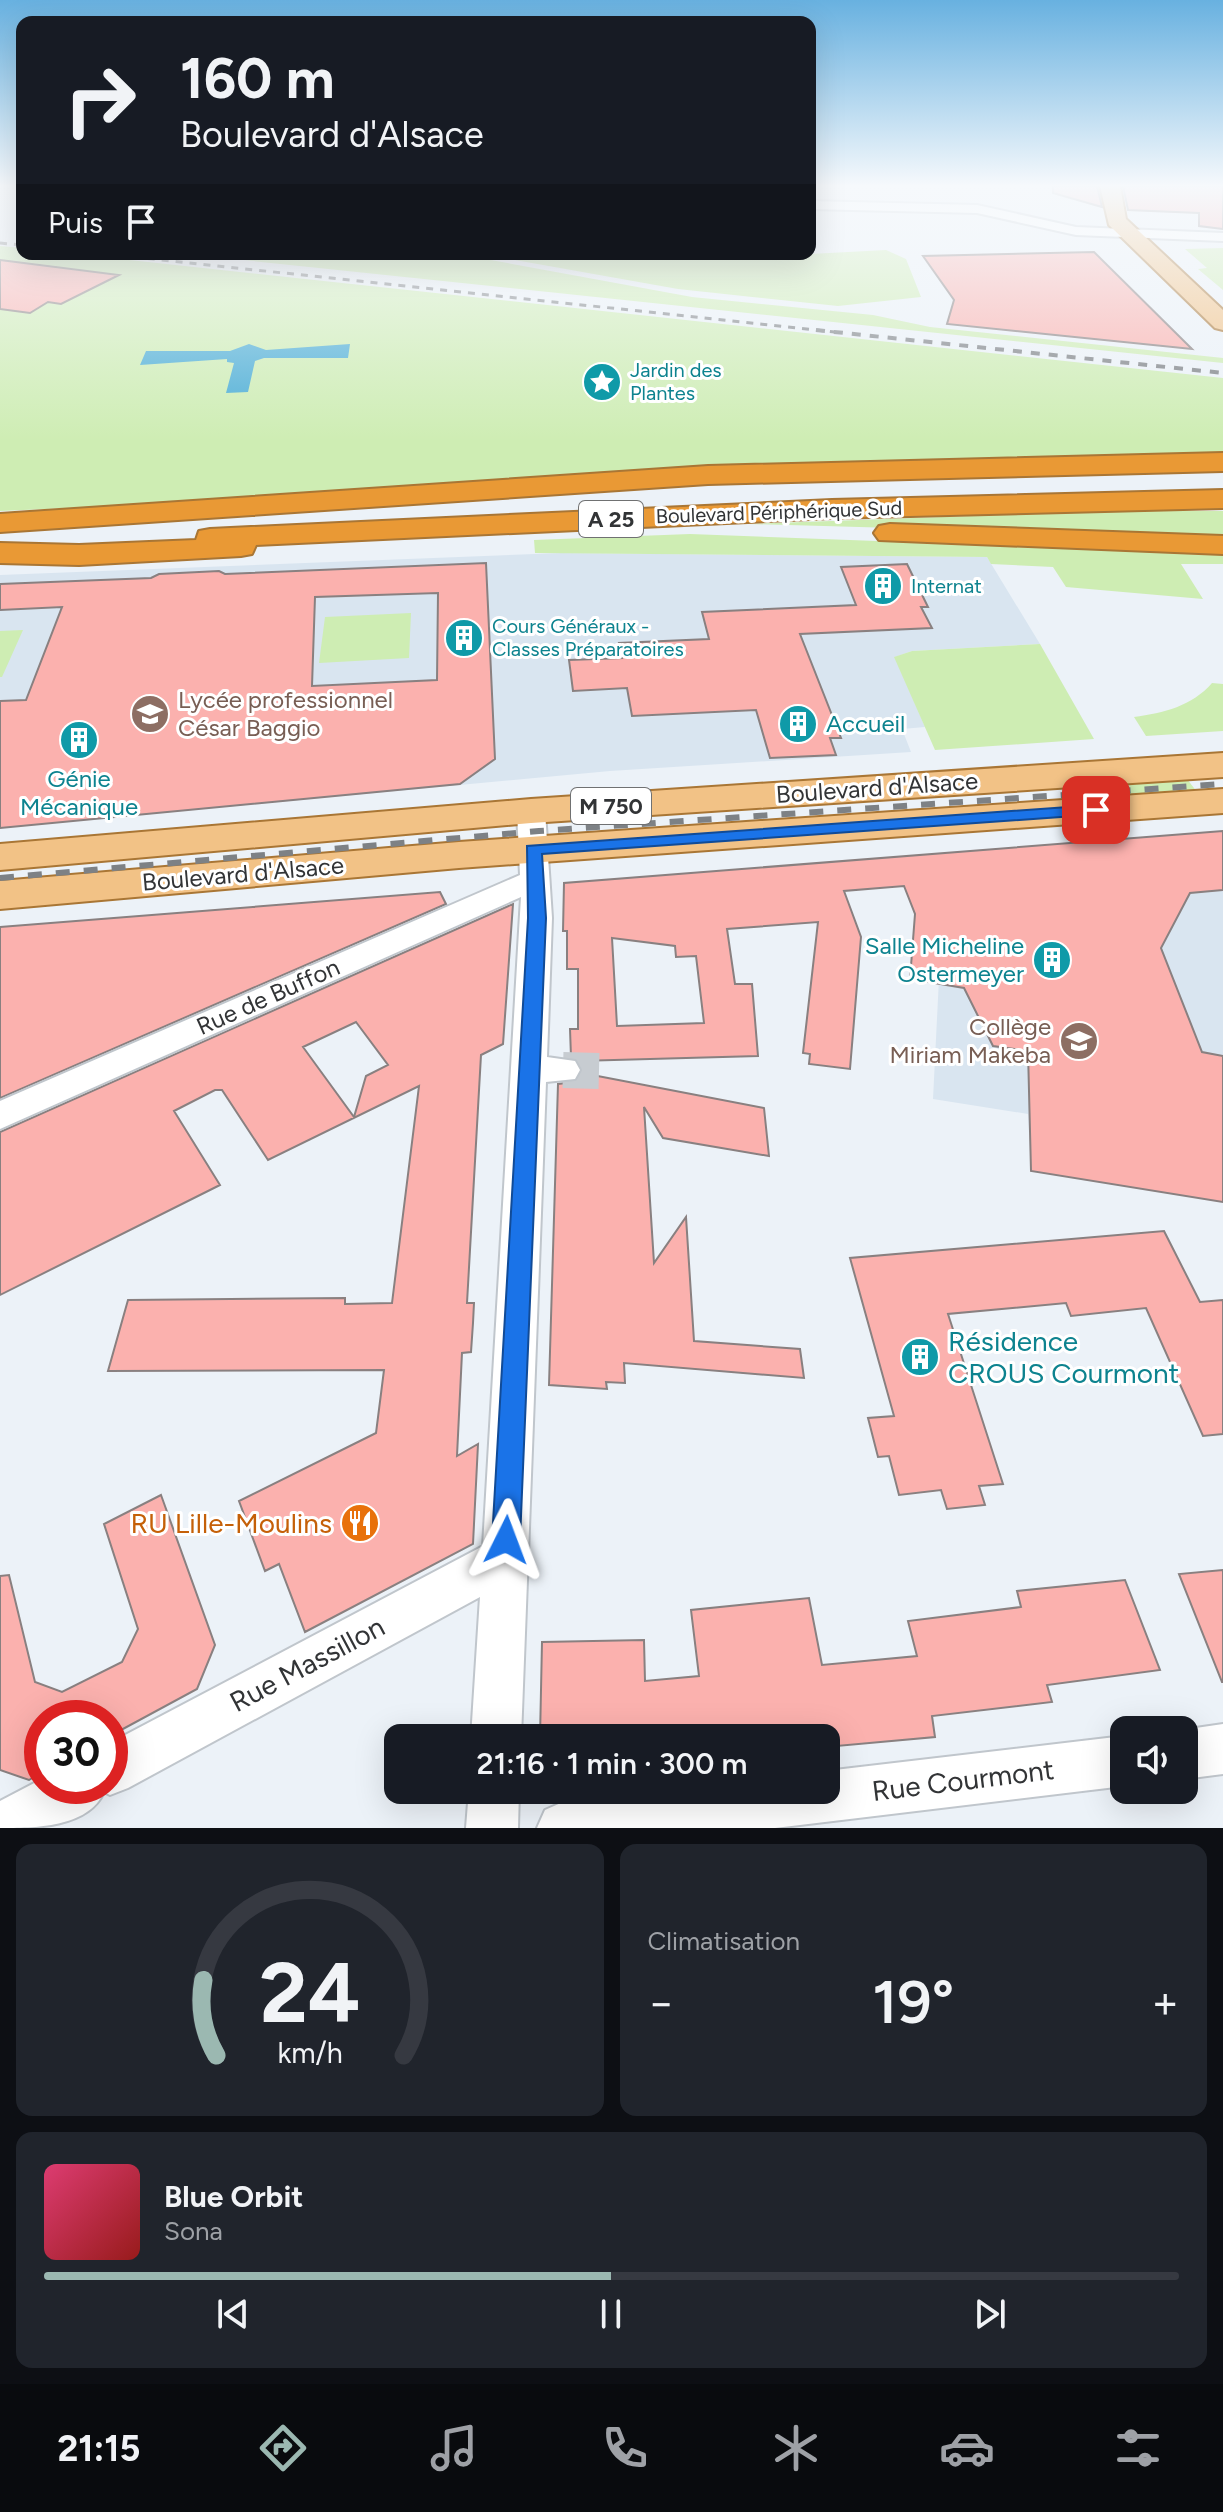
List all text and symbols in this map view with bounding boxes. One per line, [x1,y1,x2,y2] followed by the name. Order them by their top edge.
[180,45,335,112] text: 160 m
[48,48,152,152] icon: right
[180,113,484,156] text: Boulevard d'Alsace
[119,200,163,244] icon: arrive
[48,204,103,241] text: Puis
[630,358,722,405] place label: Jardin des Plantes
[581,361,623,403] place icon: Jardin des Plantes
[655,496,903,528] street label: Boulevard Périphérique Sud
[579,501,643,537] road number: A 25
[862,565,904,607] building icon: Internat
[911,574,982,598] place label: Internat
[492,614,684,661] place label: Cours Généraux - Classes Préparatoires
[443,617,485,659] building icon: Cours Généraux - Classes Préparatoires
[178,685,393,742] place label: Lycée professionnel César Baggio
[129,693,171,735] school or university icon: Lycée professionnel César Baggio
[777,703,819,745] building icon: Accueil
[826,709,905,738] place label: Accueil
[58,719,100,761] building icon: Génie Mécanique
[20,764,138,821] place label: Génie Mécanique
[775,766,979,809] street label: Boulevard d'Alsace
[1062,776,1130,844] pin
[571,788,651,824] road number: M 750
[1074,788,1118,832] icon: arrive
[141,850,345,897] street label: Boulevard d'Alsace
[865,931,1024,988] place label: Salle Micheline Ostermeyer
[1031,939,1073,981] building icon: Salle Micheline Ostermeyer
[192,952,344,1041] street label: Rue de Buffon
[890,1012,1051,1069] place label: Collège Miriam Makeba
[1058,1020,1100,1062] school or university icon: Collège Miriam Makeba
[948,1324,1179,1390] place label: Résidence CROUS Courmont
[899,1336,941,1378] building icon: Résidence CROUS Courmont
[464,1498,548,1582] position arrow
[339,1502,381,1544] restaurant icon: RU Lille-Moulins
[131,1506,332,1540] place label: RU Lille-Moulins
[224,1609,390,1719] street label: Rue Massillon
[24,1700,128,1804] speed limit sign: 30
[1110,1716,1198,1804] map controls
[1110,1716,1198,1804] button: sound
[477,1745,747,1782] text: 21:16 · 1 min · 300 m
[870,1752,1056,1808] street label: Rue Courmont
[648,1925,800,1957] text: Climatisation
[259,1943,360,2043] text: 24
[872,1966,954,2038] text: 19°
[648,1976,675,2029] text: −
[1152,1976,1179,2029] text: +
[277,2036,342,2070] text: km/h
[164,2178,303,2215] text: Blue Orbit
[164,2215,223,2247] text: Sona
[211,2292,255,2336] icon: previous
[589,2292,633,2336] icon: pause
[968,2292,1012,2336] icon: next
[255,2420,311,2476] icon: directions
[426,2420,482,2476] icon: music
[597,2420,653,2476] icon: phone
[768,2420,824,2476] icon: climate
[939,2420,995,2476] icon: car
[1110,2420,1166,2476] icon: filters
[57,2427,140,2470] text: 21:15

